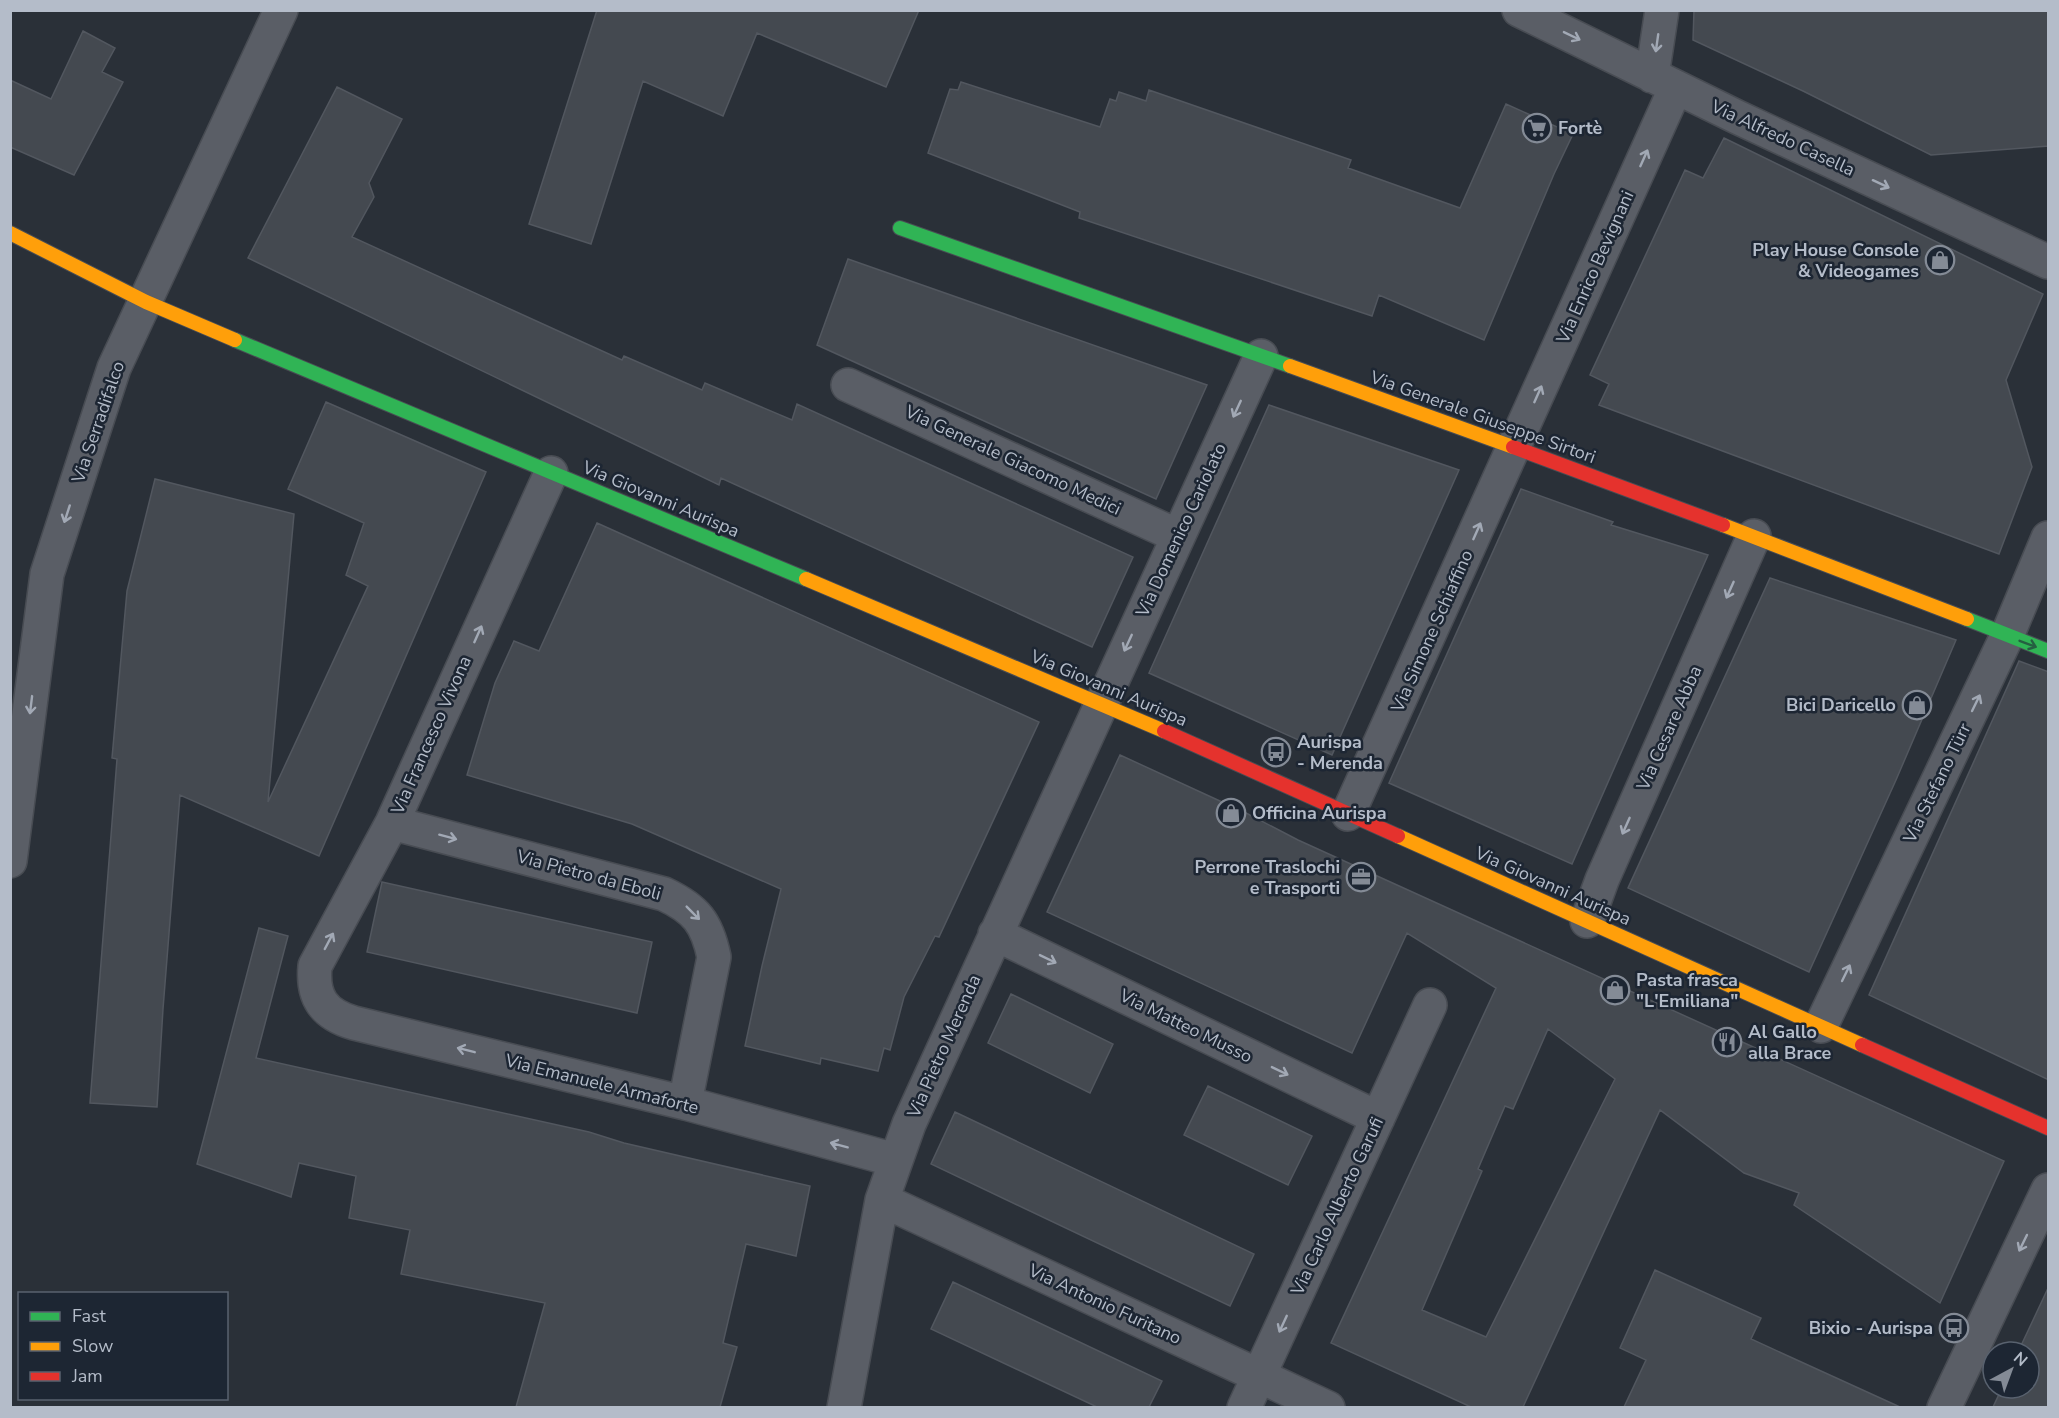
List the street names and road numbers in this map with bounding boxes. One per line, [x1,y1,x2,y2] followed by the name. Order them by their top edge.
[1706,94,1859,182] street label: Via Alfredo Casella
[1550,187,1639,348] street label: Via Enrico Bevignani
[66,358,130,487] street label: Via Serradifalco
[1366,365,1599,469] street label: Via Generale Giuseppe Sirtori
[900,399,1125,521] street label: Via Generale Giacomo Medici
[1130,439,1232,622] street label: Via Domenico Cariolato
[578,455,743,543] street label: Via Giovanni Aurispa
[1385,546,1479,717] street label: Via Simone Schiaffino
[1026,644,1191,732] street label: Via Giovanni Aurispa
[385,652,477,819] street label: Via Francesco Vivona
[1630,662,1707,795] street label: Via Cesare Abba
[1897,719,1977,848] street label: Via Stefano Türr
[1470,840,1635,931] street label: Via Giovanni Aurispa
[513,844,664,906] street label: Via Pietro da Eboli
[901,971,986,1122] street label: Via Pietro Merenda
[1115,983,1256,1069] street label: Via Matteo Musso
[502,1048,701,1120] street label: Via Emanuele Armaforte
[1285,1113,1389,1300] street label: Via Carlo Alberto Garufi
[1024,1258,1185,1350] street label: Via Antonio Furitano

